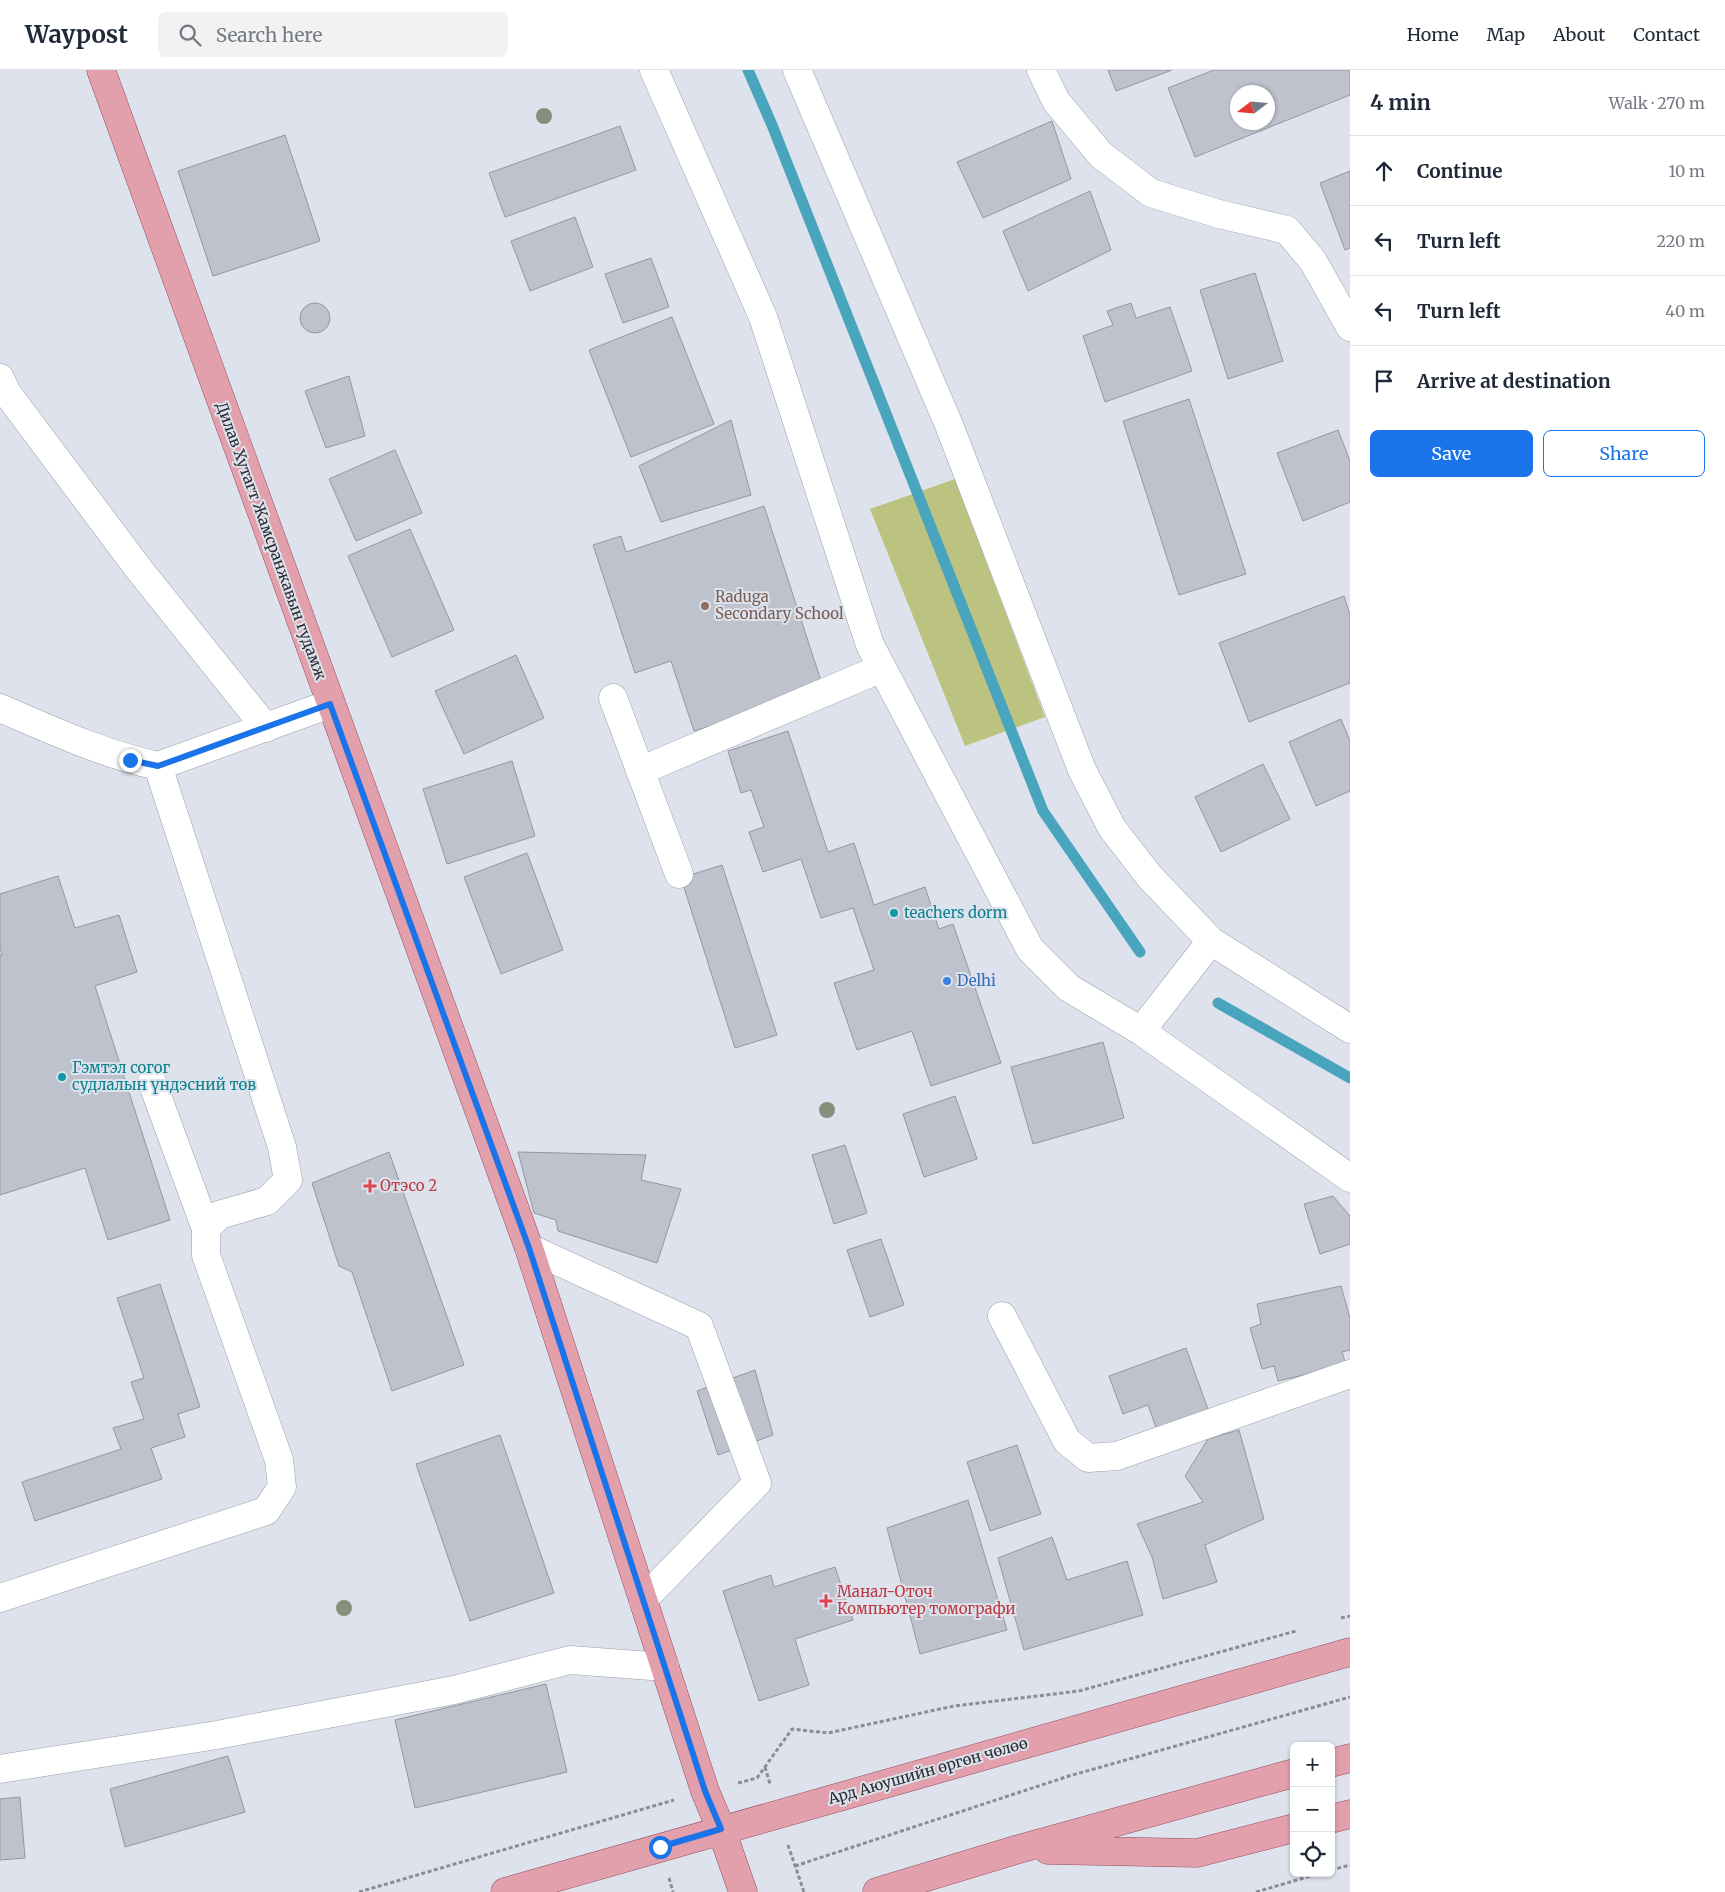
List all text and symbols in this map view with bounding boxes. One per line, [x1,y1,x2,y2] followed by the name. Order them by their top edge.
[158,12,508,57] search box
[25,19,128,50] text: Waypost
[176,21,204,49] icon: search
[216,23,322,47] text: Search here
[1407,23,1459,46] text: Home
[1487,23,1525,46] text: Map
[1553,23,1605,46] text: About
[1633,23,1700,46] text: Contact
[1230,85,1275,130] north arrow
[1370,89,1431,116] text: 4 min
[1609,93,1705,113] text: Walk · 270 m
[1370,157,1398,185] icon: ahead
[1417,159,1503,183] text: Continue
[1668,161,1705,181] text: 10 m
[1370,227,1398,255] icon: left
[1417,229,1501,253] text: Turn left
[1657,231,1705,251] text: 220 m
[1370,297,1398,325] icon: left
[1417,299,1501,323] text: Turn left
[1665,301,1705,321] text: 40 m
[1370,367,1398,395] icon: arrive
[1417,369,1611,393] text: Arrive at destination
[212,399,331,683] street label: Дилав Хутагт Жамсранжавын гудамж
[1370,430,1533,477] button: Save
[1543,430,1705,477] button: Share
[715,587,844,623] place label: Raduga Secondary School
[699,600,711,612] marker: Raduga Secondary School
[119,749,142,772] route end
[904,903,1008,922] place label: teachers dorm
[888,907,900,919] marker: teachers dorm
[957,971,996,990] place label: Delhi
[941,975,953,987] marker: Delhi
[72,1058,256,1094] place label: Гэмтэл согог судлалын үндэсний төв
[56,1071,68,1083] marker: Гэмтэл согог судлалын үндэсний төв
[380,1176,437,1195] place label: Отэсо 2
[364,1180,376,1192] marker: Отэсо 2
[837,1582,1016,1618] place label: Манал-Оточ Компьютер томографи
[819,1594,833,1608] marker: Манал-Оточ Компьютер томографи
[825,1733,1030,1808] street label: Ард Аюушийн өргөн чөлөө
[1290,1742,1335,1877] map controls
[1290,1742,1335,1787] button: +
[1290,1787,1335,1832] button: −
[1290,1832,1335,1877] button: locate
[649,1836,672,1859] route start

